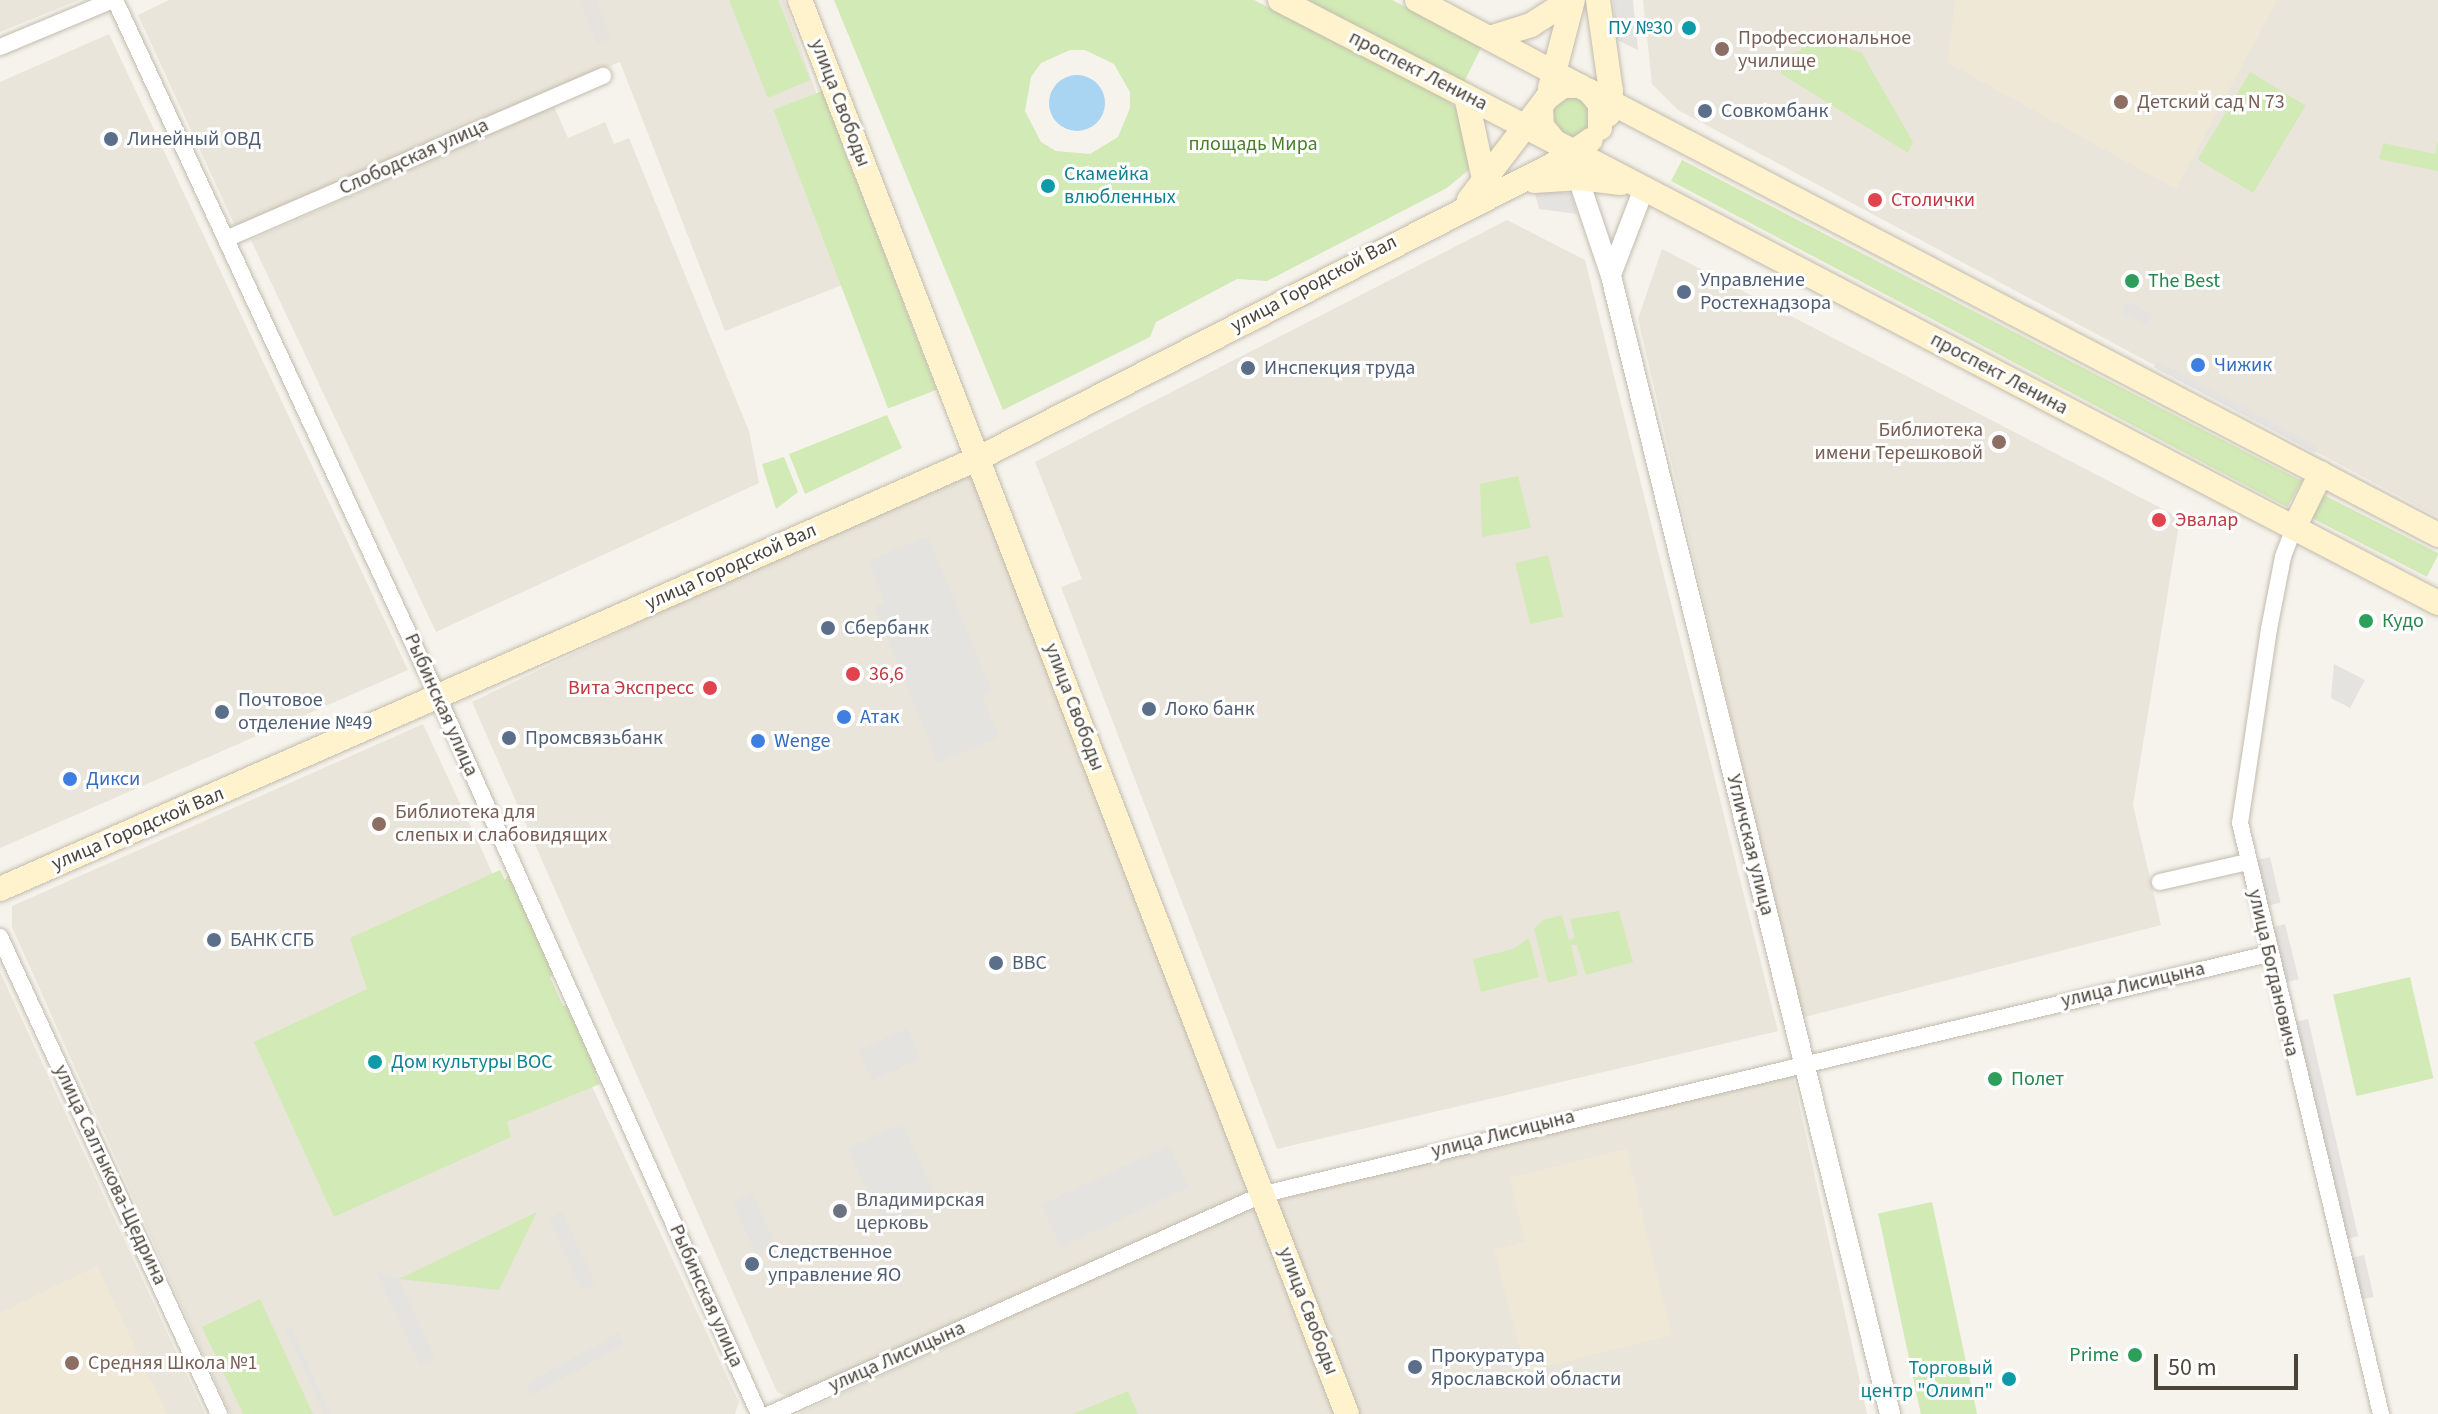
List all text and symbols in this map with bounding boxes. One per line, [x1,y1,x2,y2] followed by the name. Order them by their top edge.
[1608,16,1673,40] place label: ПУ №30
[1680,19,1698,37] marker: ПУ №30
[1345,26,1491,116] street label: проспект Ленина
[1738,26,1911,73] place label: Профессиональное училище
[805,36,875,170] street label: улица Свободы
[1713,40,1731,58] marker: Профессиональное училище
[2137,90,2285,114] place label: Детский сад N 73
[2112,93,2130,111] marker: Детский сад N 73
[1721,99,1828,123] place label: Совкомбанк
[1696,102,1714,120] marker: Совкомбанк
[336,113,492,201] street label: Слободская улица
[127,127,261,151] place label: Линейный ОВД
[102,130,120,148] marker: Линейный ОВД
[1188,132,1318,156] park label: площадь Мира
[1064,162,1176,209] place label: Скамейка влюбленных
[1039,177,1057,195] marker: Скамейка влюбленных
[1891,188,1975,212] place label: Столички
[1866,191,1884,209] marker: Столички
[1227,230,1401,338] street label: улица Городской Вал
[1700,268,1831,315] place label: Управление Ростехнадзора
[2148,269,2220,293] place label: The Best
[2123,272,2141,290] marker: The Best
[1675,283,1693,301] marker: Управление Ростехнадзора
[1926,328,2072,420] street label: проспект Ленина
[2214,353,2272,377] place label: Чижик
[1264,356,1415,380] place label: Инспекция труда
[2189,356,2207,374] marker: Чижик
[1239,359,1257,377] marker: Инспекция труда
[1815,418,1983,465] place label: Библиотека имени Терешковой
[1990,433,2008,451] marker: Библиотека имени Терешковой
[2175,508,2238,532] place label: Эвалар
[2150,511,2168,529] marker: Эвалар
[642,518,820,616] street label: улица Городской Вал
[2382,609,2424,633] place label: Кудо
[2357,612,2375,630] marker: Кудо
[844,616,929,640] place label: Сбербанк
[819,619,837,637] marker: Сбербанк
[399,630,483,780] street label: Рыбинская улица
[1039,640,1109,774] street label: улица Свободы
[869,662,904,686] place label: 36,6
[844,665,862,683] marker: 36,6
[568,676,694,700] place label: Вита Экспресс
[701,679,719,697] marker: Вита Экспресс
[238,688,372,735] place label: Почтовое отделение №49
[1165,697,1255,721] place label: Локо банк
[1140,700,1158,718] marker: Локо банк
[213,703,231,721] marker: Почтовое отделение №49
[860,705,899,729] place label: Атак
[835,708,853,726] marker: Атак
[525,726,663,750] place label: Промсвязьбанк
[500,729,518,747] marker: Промсвязьбанк
[774,729,830,753] place label: Wenge
[749,732,767,750] marker: Wenge
[86,767,140,791] place label: Дикси
[61,770,79,788] marker: Дикси
[1721,772,1779,918] street label: Угличская улица
[48,782,228,876] street label: улица Городской Вал
[395,800,607,847] place label: Библиотека для слепых и слабовидящих
[370,815,388,833] marker: Библиотека для слепых и слабовидящих
[2242,887,2304,1059] street label: улица Богдановича
[230,928,314,952] place label: БАНК СГБ
[205,931,223,949] marker: БАНК СГБ
[1012,951,1047,975] place label: ВВС
[987,954,1005,972] marker: ВВС
[2059,957,2207,1013] street label: улица Лисицына
[391,1050,553,1074] place label: Дом культуры ВОС
[366,1053,384,1071] marker: Дом культуры ВОС
[48,1061,172,1289] street label: улица Салтыкова-Щедрина
[2011,1067,2064,1091] place label: Полет
[1986,1070,2004,1088] marker: Полет
[1429,1105,1577,1163] street label: улица Лисицына
[856,1188,985,1235] place label: Владимирская церковь
[831,1202,849,1220] marker: Владимирская церковь
[664,1221,748,1371] street label: Рыбинская улица
[768,1240,901,1287] place label: Следственное управление ЯО
[1273,1244,1343,1378] street label: улица Свободы
[743,1255,761,1273] marker: Следственное управление ЯО
[825,1316,969,1398] street label: улица Лисицына
[2158,1338,2302,1388] scale bar
[2069,1343,2119,1367] place label: Prime
[1431,1344,1621,1391] place label: Прокуратура Ярославской области
[2126,1346,2144,1364] marker: Prime
[2168,1350,2217,1385] text: 50 m
[88,1351,257,1375] place label: Средняя Школа №1
[63,1354,81,1372] marker: Средняя Школа №1
[1861,1356,1993,1403] place label: Торговый центр "Олимп"
[1406,1358,1424,1376] marker: Прокуратура Ярославской области
[2000,1370,2018,1388] marker: Торговый центр "Олимп"

